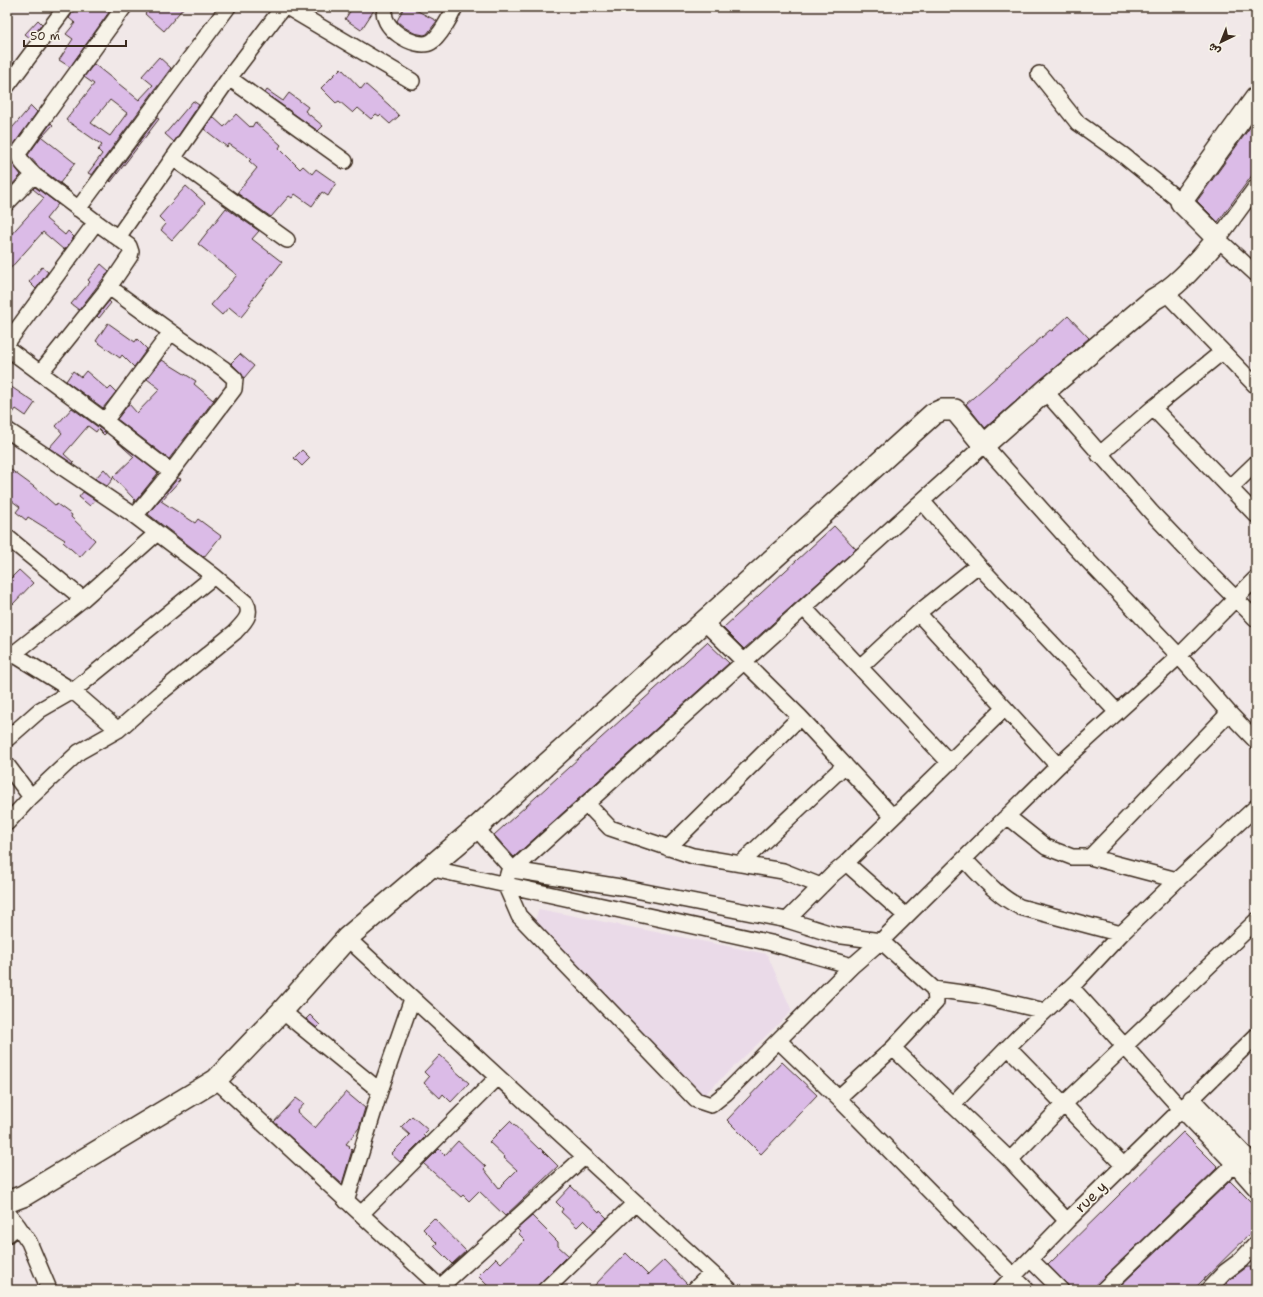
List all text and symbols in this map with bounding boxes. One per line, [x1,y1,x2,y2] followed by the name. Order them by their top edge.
[24,22,126,48] scale bar
[1201,22,1241,62] north arrow
[30,28,60,44] text: 50 m
[1205,39,1224,59] text: ش
[1071,1177,1111,1217] street label: rue y

